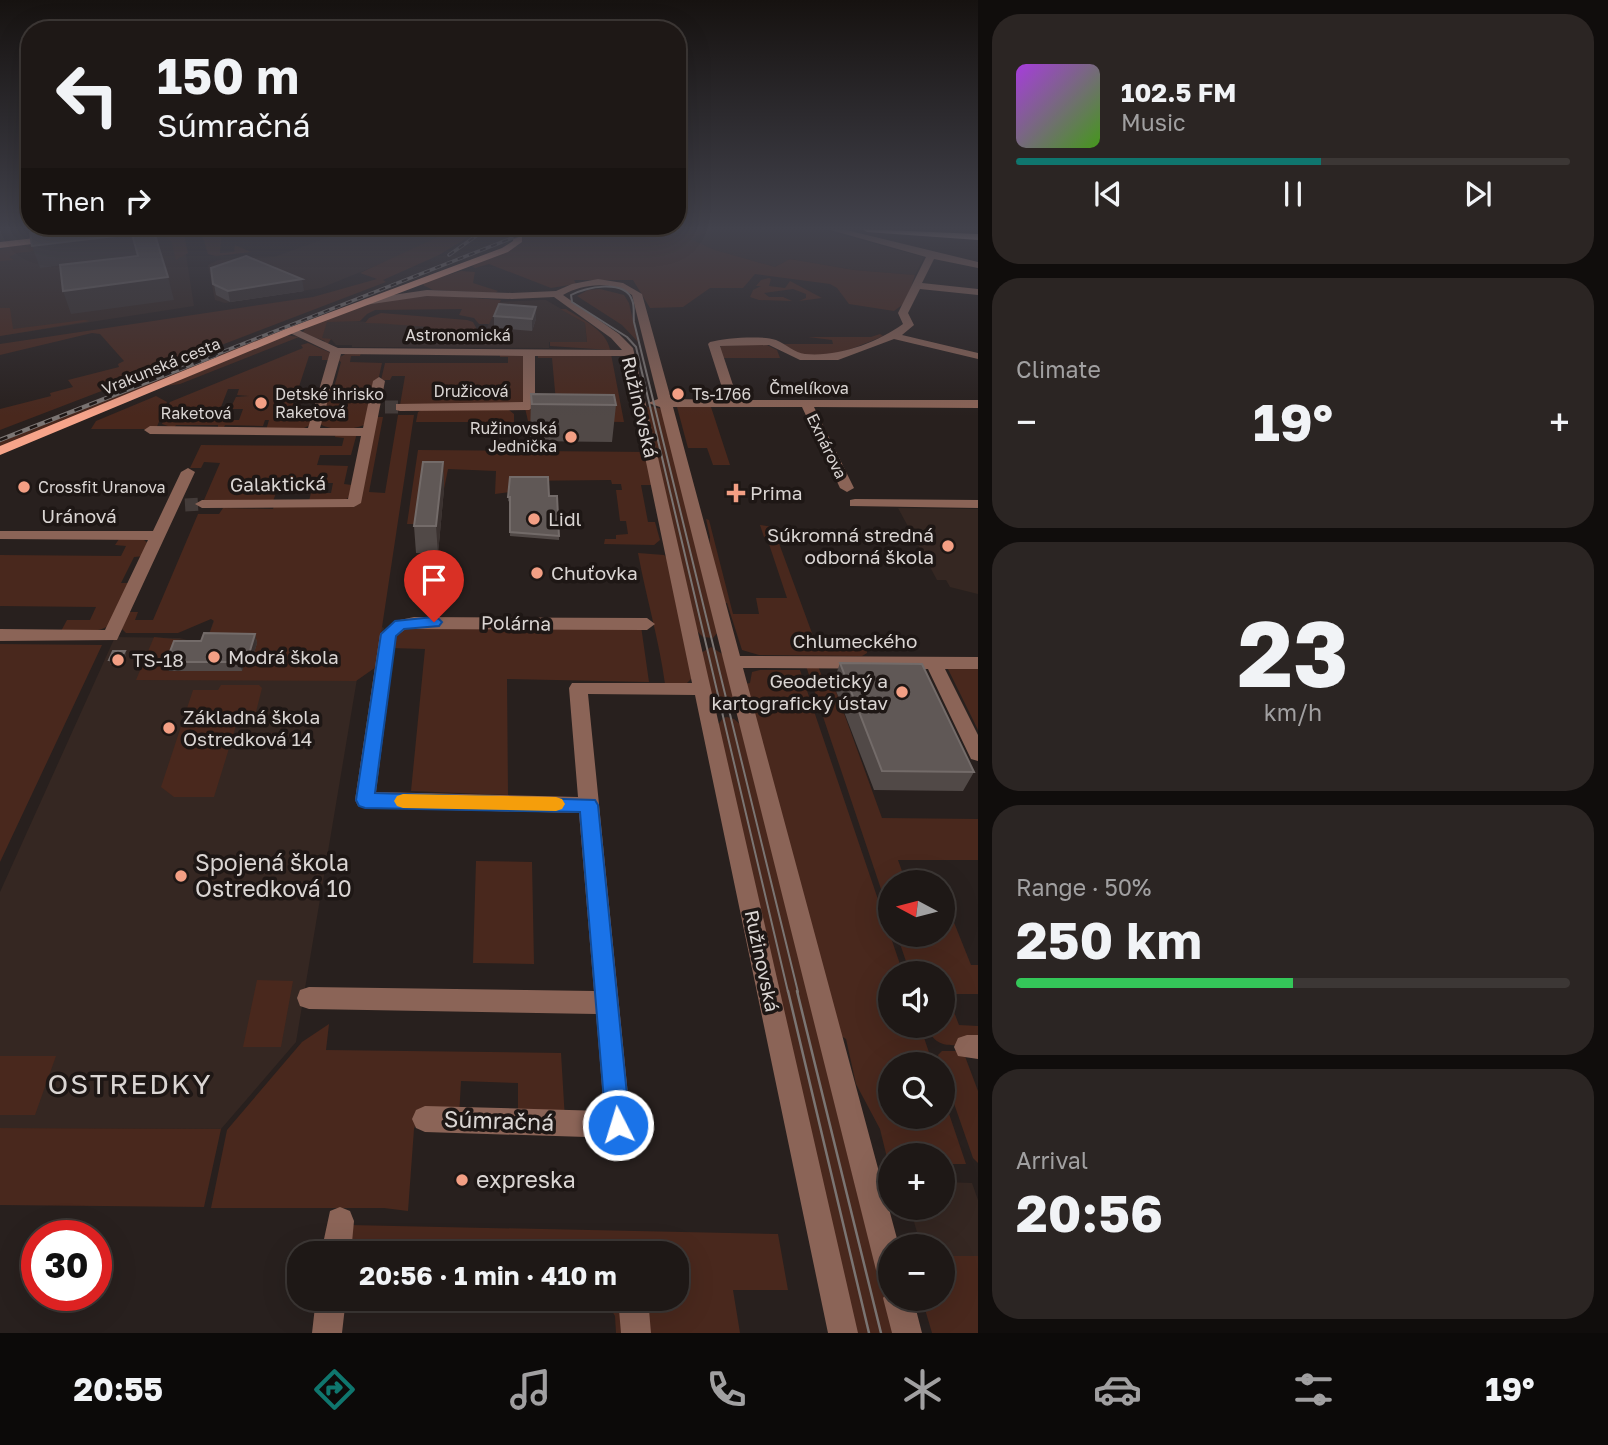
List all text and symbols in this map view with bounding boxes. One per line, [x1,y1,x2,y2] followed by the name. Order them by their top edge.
[157,46,299,105] text: 150 m
[42,49,133,140] icon: left
[1121,77,1236,108] text: 102.5 FM
[157,106,311,144] text: Súmračná
[1121,108,1186,136] text: Music
[1089,175,1127,213] icon: previous
[1274,175,1312,213] icon: pause
[1459,175,1497,213] icon: next
[119,182,157,220] icon: right
[42,186,105,217] text: Then
[405,325,511,345] street label: Astronomická
[99,333,223,399] street label: Vrakunská cesta
[618,354,663,460] street label: Ružinovská
[1016,355,1101,383] text: Climate
[769,378,849,398] street label: Čmelíkova
[433,381,509,401] street label: Družicová
[275,384,384,422] place label: Detské ihrisko Raketová
[692,384,751,404] place label: Ts-1766
[670,386,686,402] marker: Ts-1766
[1253,390,1333,452] text: 19°
[253,395,269,411] marker: Detské ihrisko Raketová
[1016,399,1037,444] text: −
[1549,399,1570,444] text: +
[161,403,231,423] street label: Raketová
[803,410,851,482] street label: Exnárova
[470,418,557,456] place label: Ružinovská Jednička
[563,429,579,445] marker: Ružinovská Jednička
[230,471,326,496] street label: Galaktická
[38,477,166,497] place label: Crossfit Uranova
[16,479,32,495] marker: Crossfit Uranova
[750,481,803,504] place label: Prima
[728,485,744,501] marker: Prima
[41,504,117,527] street label: Uránová
[548,507,582,530] place label: Lidl
[526,511,542,527] marker: Lidl
[767,523,934,568] place label: Súkromná stredná odborná škola
[940,538,956,554] marker: Súkromná stredná odborná škola
[404,550,464,622] pin
[415,561,453,599] icon: arrive
[551,561,638,584] place label: Chuťovka
[529,565,545,581] marker: Chuťovka
[1237,598,1349,707] text: 23
[481,610,551,635] street label: Polárna
[793,629,917,652] street label: Chlumeckého
[228,645,339,668] place label: Modrá škola
[132,648,184,671] place label: TS-18
[206,649,222,665] marker: Modrá škola
[110,652,126,668] marker: TS-18
[711,669,888,714] place label: Geodetický a kartografický ústav
[894,684,910,700] marker: Geodetický a kartografický ústav
[1264,698,1322,726] text: km/h
[183,705,320,750] place label: Základná škola Ostredková 14
[161,720,177,736] marker: Základná škola Ostredková 14
[195,848,352,902] place label: Spojená škola Ostredková 10
[173,868,189,884] marker: Spojená škola Ostredková 10
[878,870,956,947] north arrow
[878,870,955,1311] map controls
[1016,873,1151,901] text: Range · 50%
[740,908,784,1014] street label: Ružinovská
[1016,908,1202,970] text: 250 km
[878,961,955,1038] button: sound
[878,1052,955,1129] button: search
[48,1067,212,1100] district label: OSTREDKY
[581,1088,655,1162] position arrow
[443,1104,555,1136] street label: Súmračná
[878,1143,955,1220] button: +
[1016,1146,1088,1174] text: Arrival
[476,1165,576,1193] place label: expreska
[454,1172,470,1188] marker: expreska
[1016,1181,1163,1243] text: 20:56
[21,1220,112,1311] speed limit sign: 30
[878,1234,955,1311] button: −
[359,1260,617,1291] text: 20:56 · 1 min · 410 m
[310,1365,359,1414] icon: directions
[506,1365,555,1414] icon: music
[702,1365,751,1414] icon: phone
[898,1365,947,1414] icon: climate
[1093,1365,1142,1414] icon: car
[1289,1365,1338,1414] icon: filters
[73,1370,163,1408] text: 20:55
[1485,1370,1534,1408] text: 19°

